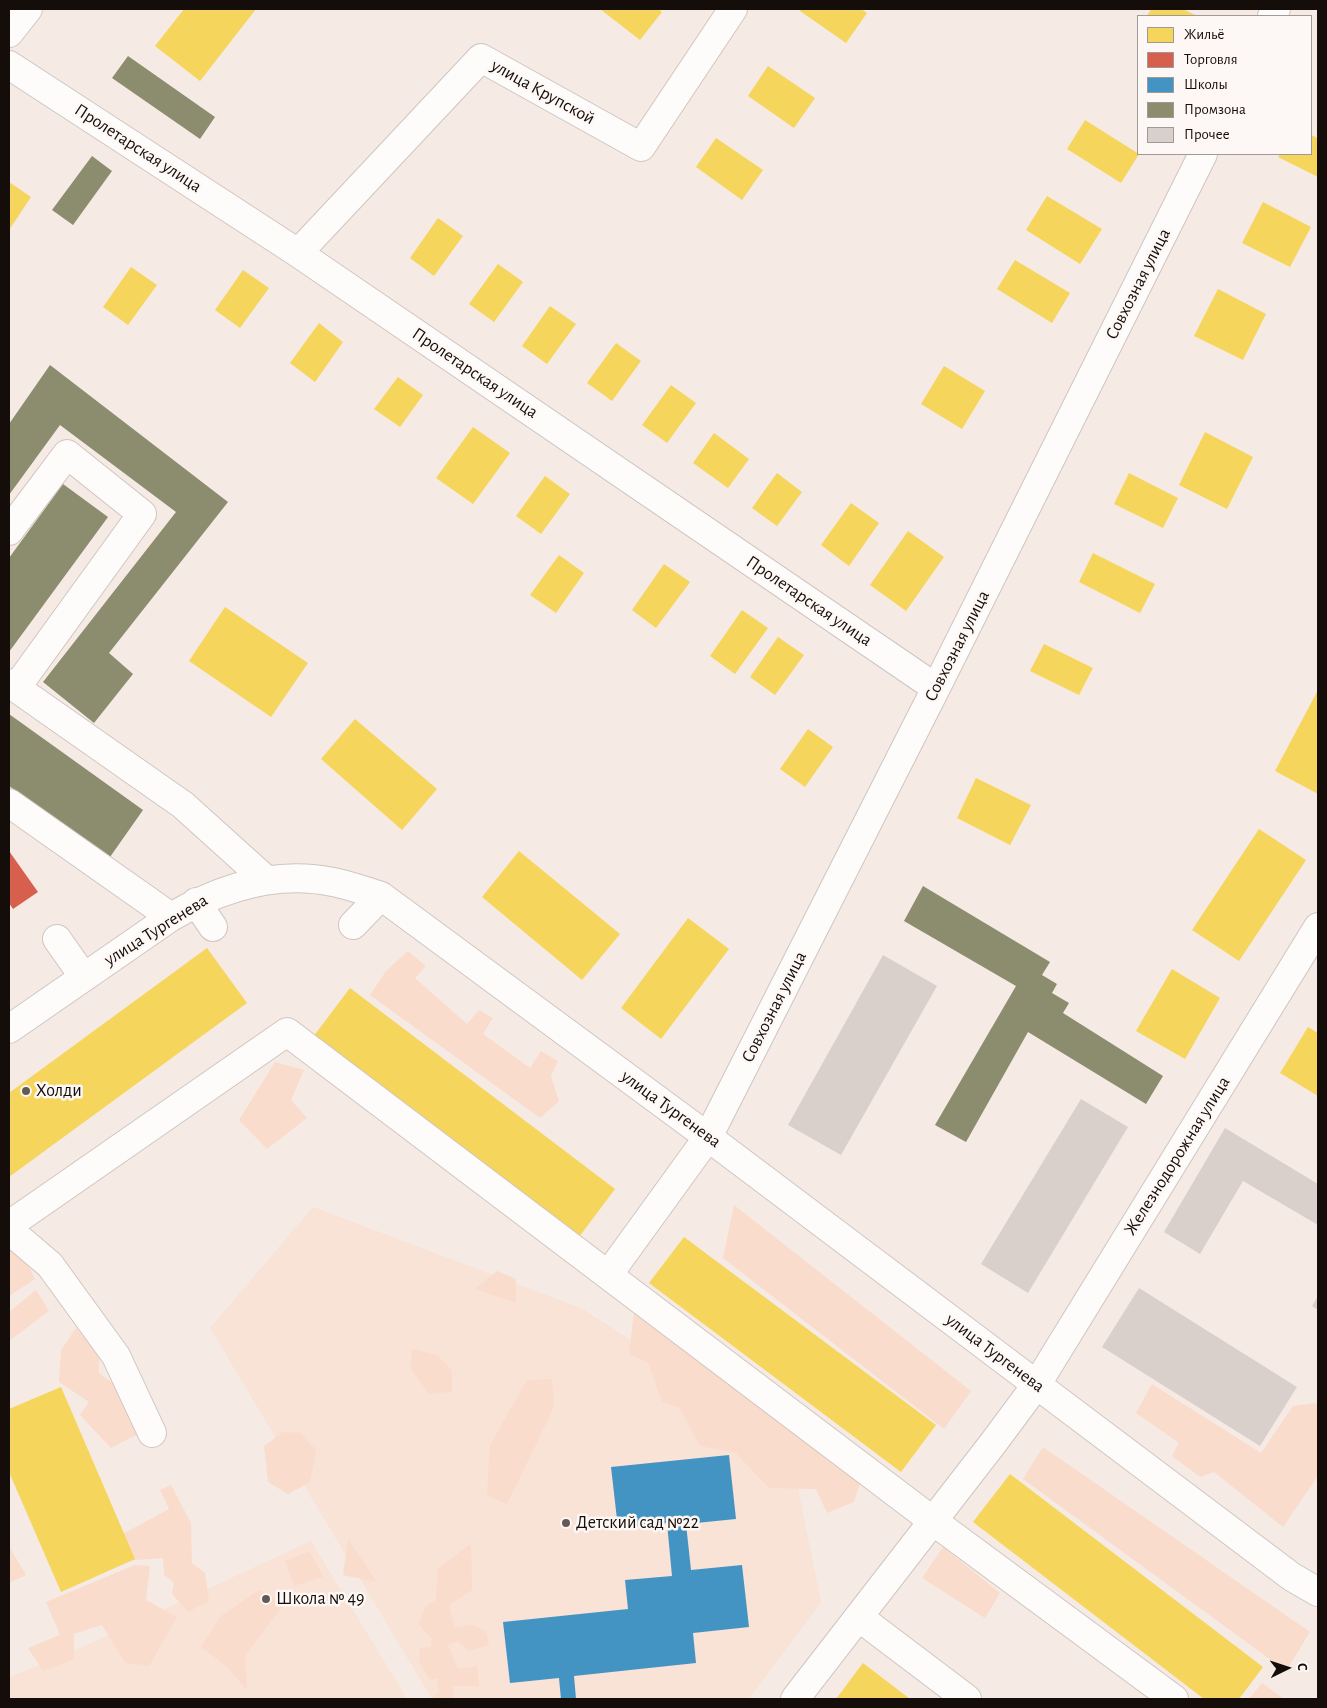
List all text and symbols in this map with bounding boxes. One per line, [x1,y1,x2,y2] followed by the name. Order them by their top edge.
[1137,15,1312,155] legend
[1184,27,1224,42] text: Жильё
[1184,52,1238,67] text: Торговля
[487,55,599,129] street label: улица Крупской
[1184,77,1228,92] text: Школы
[70,99,206,197] street label: Пролетарская улица
[1184,102,1246,117] text: Промзона
[1184,127,1230,142] text: Прочее
[1101,225,1175,343] street label: Совхозная улица
[408,323,542,423] street label: Пролетарская улица
[742,551,876,651] street label: Пролетарская улица
[920,587,994,705] street label: Совхозная улица
[100,889,212,971] street label: улица Тургенева
[737,948,811,1066] street label: Совхозная улица
[617,1065,725,1153] street label: улица Тургенева
[1119,1073,1235,1239] street label: Железнодорожная улица
[36,1080,82,1102] place label: Холди
[20,1085,32,1097] marker: Холди
[941,1309,1049,1397] street label: улица Тургенева
[576,1512,699,1534] place label: Детский сад №22
[560,1517,572,1529] marker: Детский сад №22
[276,1588,365,1610] place label: Школа № 49
[260,1593,272,1605] marker: Школа № 49
[1262,1643,1312,1693] north arrow
[1295,1663,1309,1671] text: С

